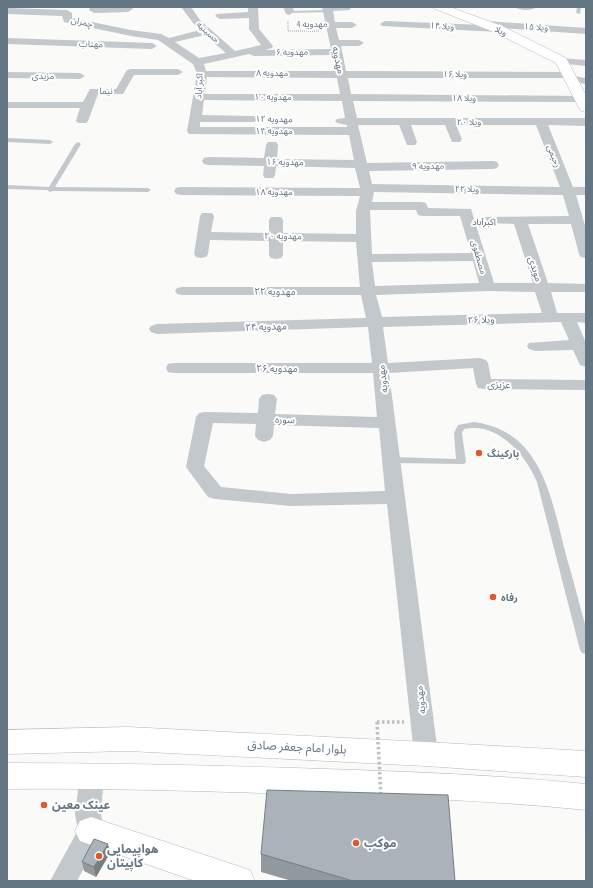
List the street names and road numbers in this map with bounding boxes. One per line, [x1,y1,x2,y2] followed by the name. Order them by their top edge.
[70,14,94,30] street label: چمران
[195,18,222,45] street label: حسینیه
[296,18,328,29] street label: مهدویه 4
[430,19,454,32] street label: ویلا ۱۴
[524,20,549,33] street label: ویلا ۱۵
[493,23,509,38] street label: ویلا
[79,38,104,50] street label: مهتاب
[329,45,348,75] street label: مهدویه
[276,46,308,57] street label: مهدویه ۶
[256,67,288,78] street label: مهدویه ۸
[443,68,467,79] street label: ویلا ۱۶
[32,70,55,82] street label: مزیدی
[192,73,206,99] street label: اکبر آباد
[99,85,113,96] street label: نیما
[254,91,292,102] street label: مهدویه ۱۰
[452,92,476,103] street label: ویلا ۱۸
[255,113,293,124] street label: مهدویه ۱۲
[457,116,481,127] street label: ویلا ۲۰
[255,125,293,136] street label: مهدویه ۱۴
[544,143,564,169] street label: رحیمی
[266,156,304,167] street label: مهدویه ۱۶
[412,160,444,171] street label: مهدویه ۹
[455,183,479,194] street label: ویلا ۲۲
[255,186,293,197] street label: مهدویه ۱۸
[264,230,302,241] street label: مهدویه ۲۰
[468,238,490,276] street label: مصطفوی
[525,255,546,283] street label: مویدی
[254,285,296,298] street label: مهدویه ۲۲
[467,313,495,326] street label: ویلا ۲۶
[245,319,287,334] street label: مهدویه ۲۴
[256,362,298,375] street label: مهدویه ۲۶
[374,364,391,394] street label: مهدویه
[487,377,511,392] street label: عزیزی
[275,413,295,426] street label: سوره
[412,685,429,715] street label: مهدویه
[247,736,347,759] street label: بلوار امام جعفر صادق

